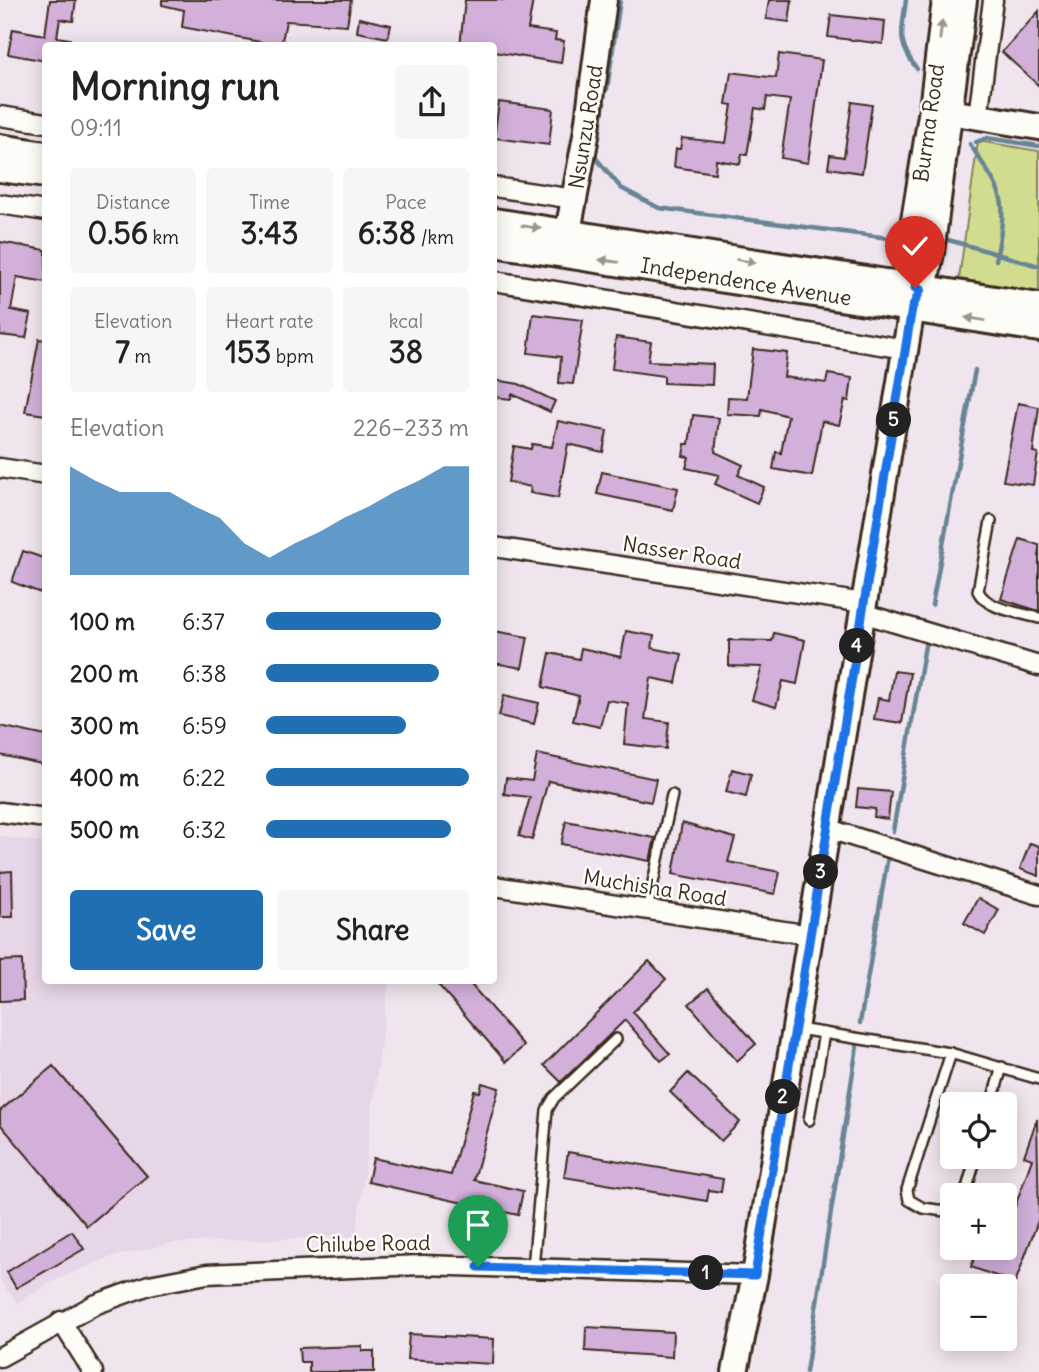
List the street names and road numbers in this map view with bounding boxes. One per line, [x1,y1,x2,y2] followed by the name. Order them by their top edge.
[907,62,950,184] street label: Burma Road
[562,63,609,191] street label: Nsunzu Road
[639,252,853,311] street label: Independence Avenue
[621,530,743,575] street label: Nasser Road
[582,863,729,912] street label: Muchisha Road
[305,1229,431,1258] street label: Chilube Road

